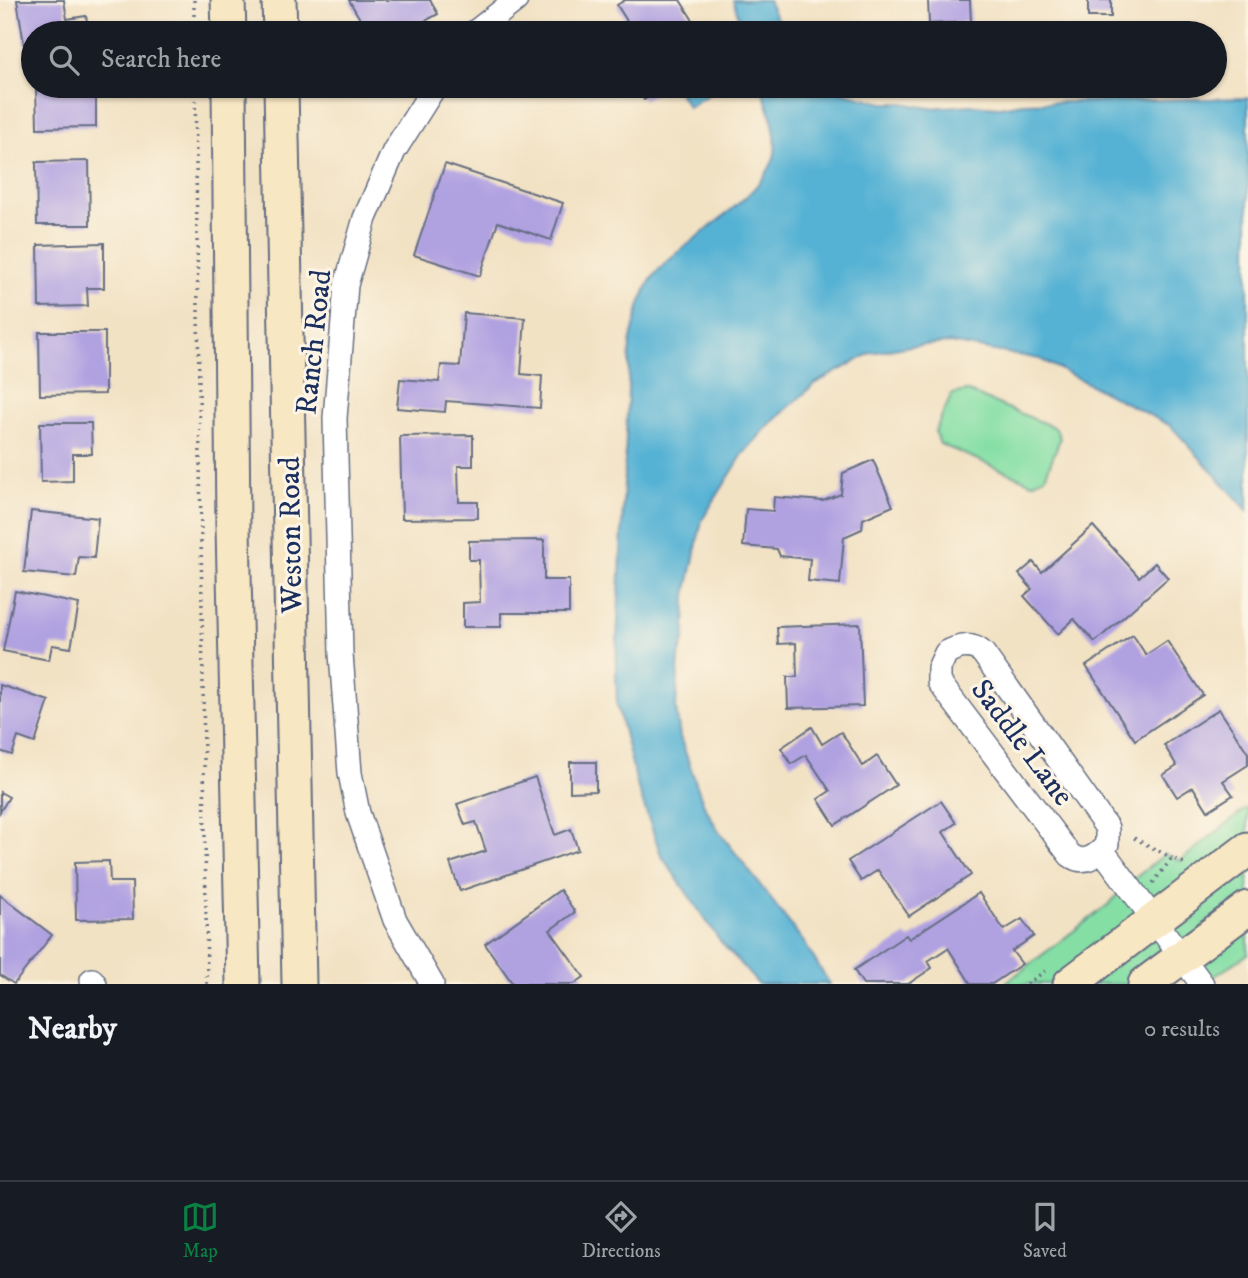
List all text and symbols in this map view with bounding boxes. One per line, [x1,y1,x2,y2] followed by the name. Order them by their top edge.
[21,21,1227,98] search box
[45,41,83,79] icon: search
[101,43,221,76] text: Search here
[288,268,340,416] street label: Ranch Road
[272,456,311,615] street label: Weston Road
[962,672,1081,813] street label: Saddle Lane
[28,1011,117,1048] text: Nearby
[1144,1015,1220,1044] text: 0 results
[181,1198,219,1263] tab: Map
[582,1198,661,1263] tab: Directions
[1023,1198,1067,1263] tab: Saved

